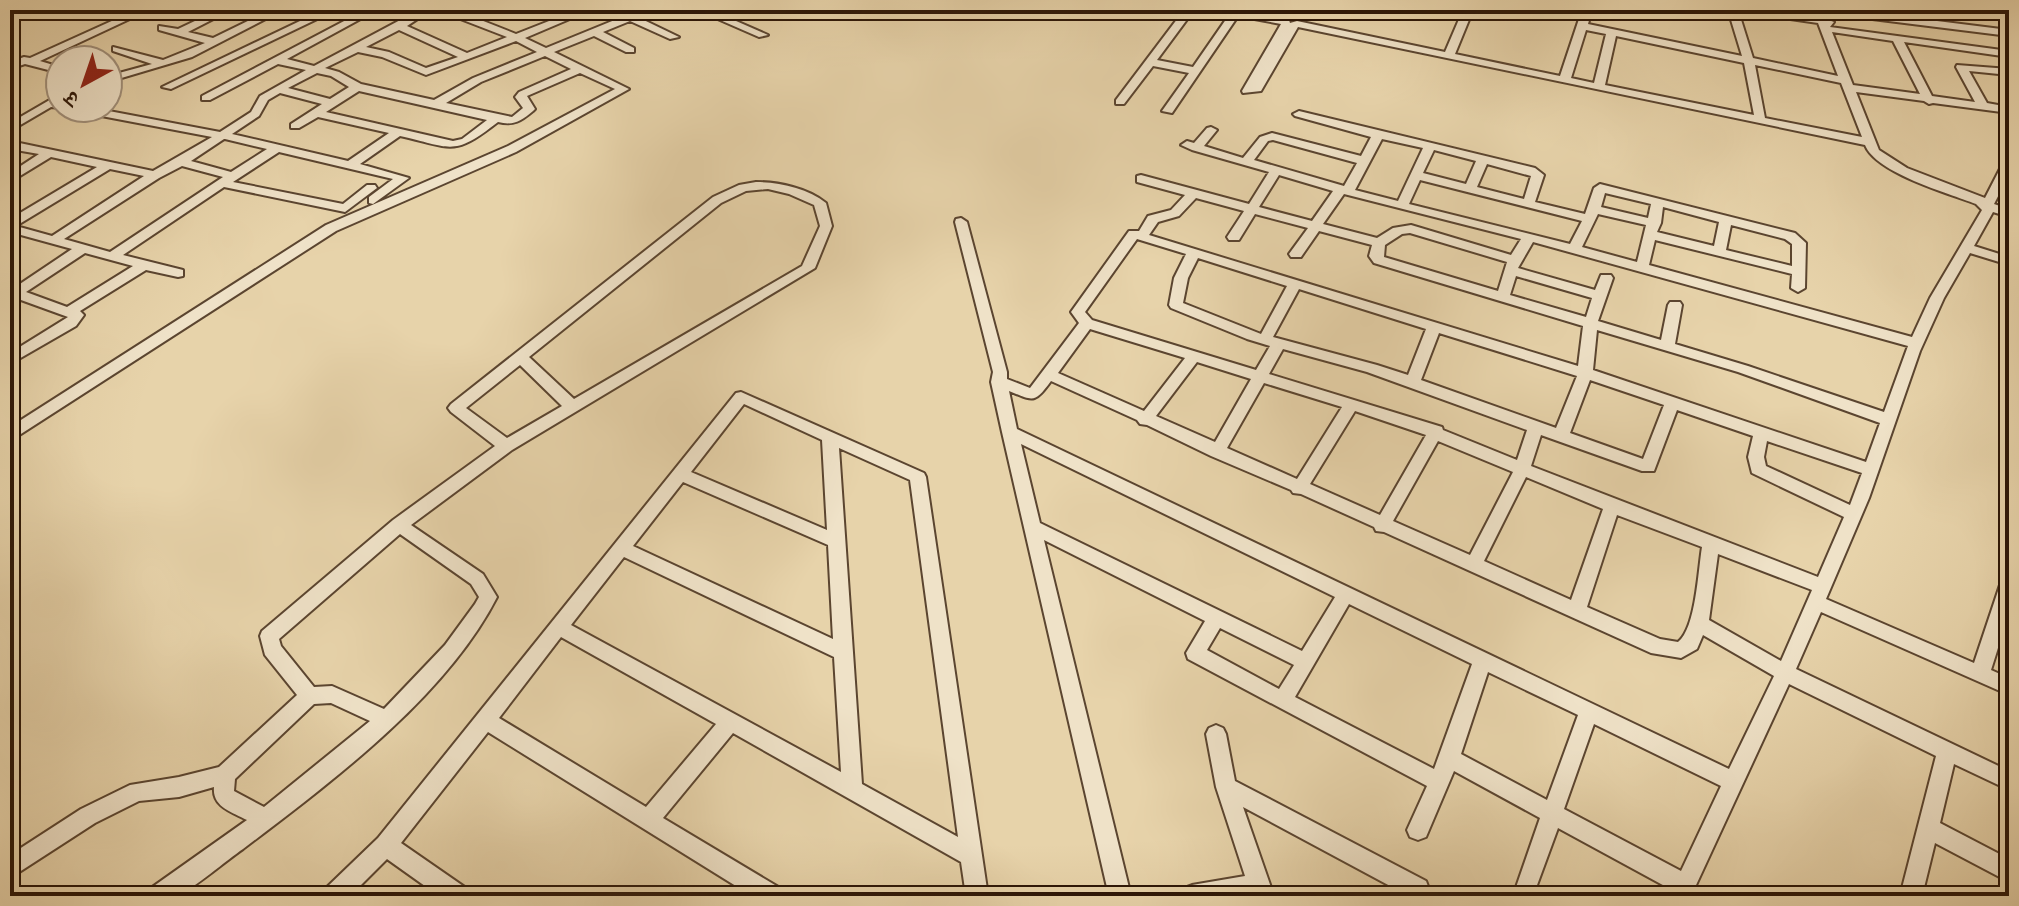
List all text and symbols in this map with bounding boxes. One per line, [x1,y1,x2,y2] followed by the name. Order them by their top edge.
[44,44,124,124] north arrow
[56,82,87,115] text: उ

